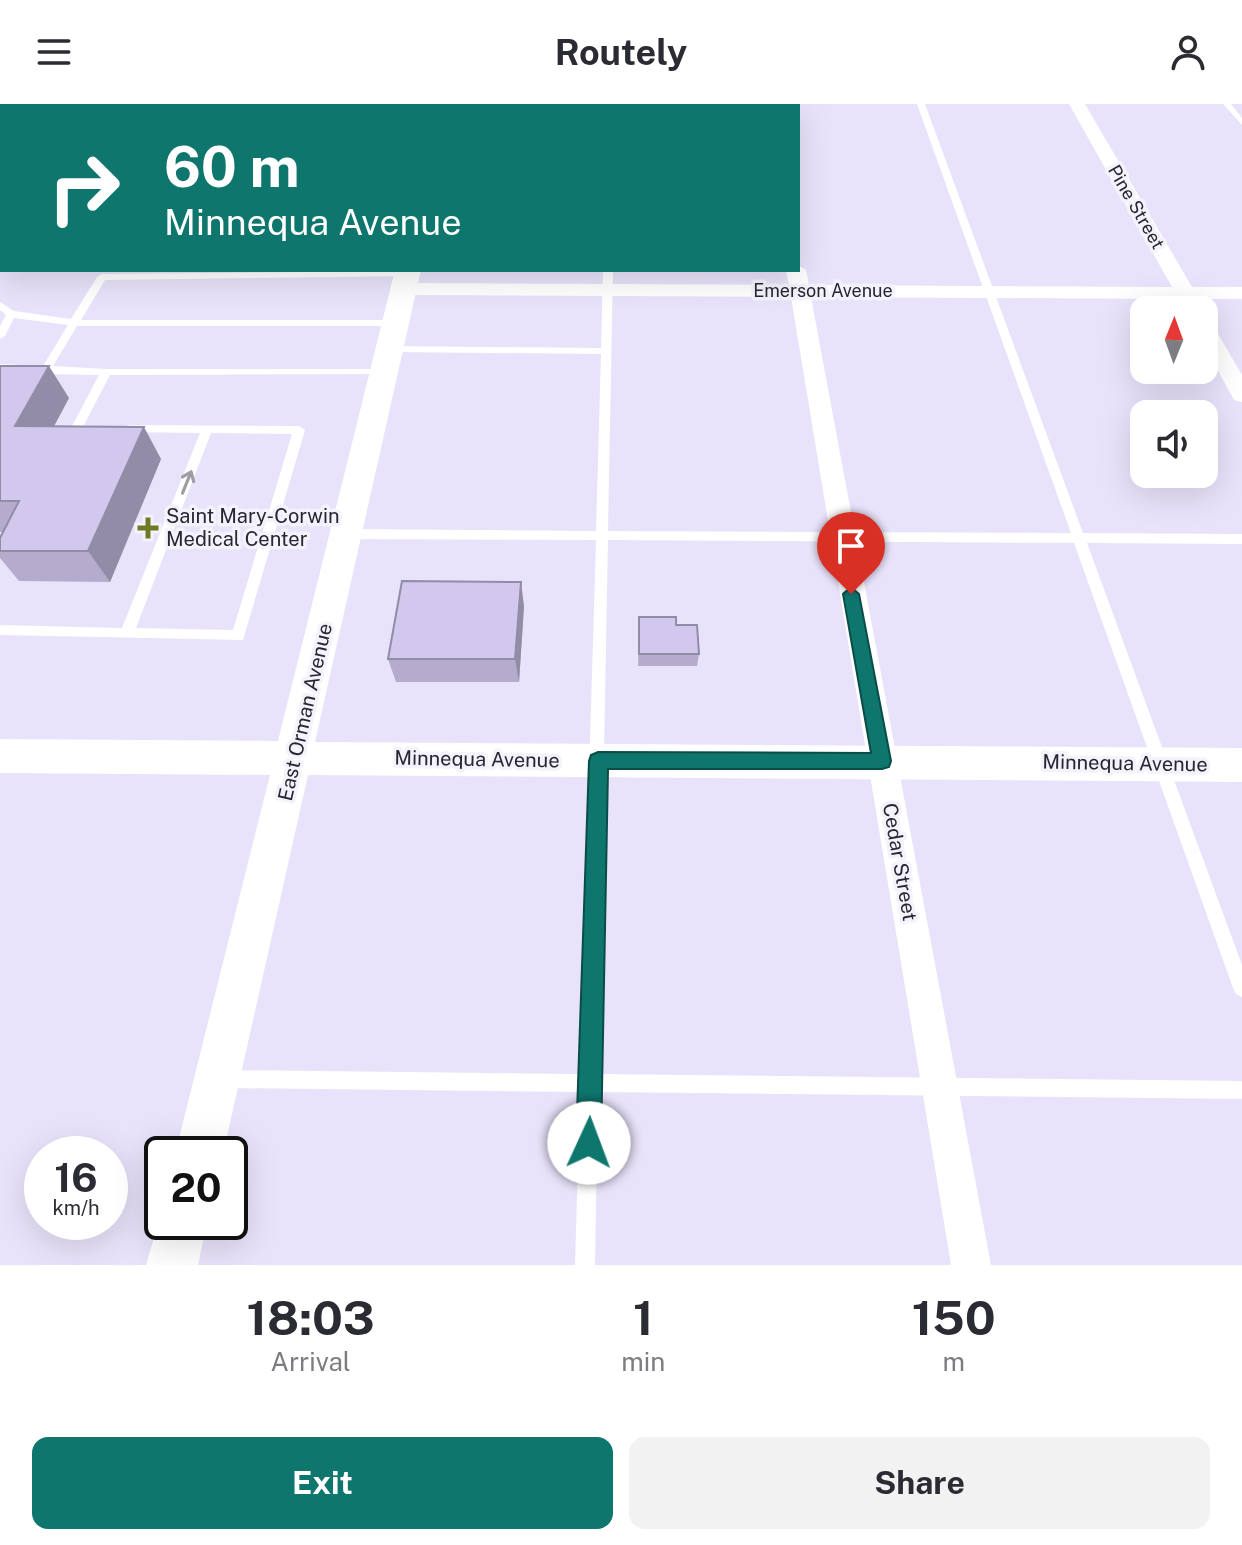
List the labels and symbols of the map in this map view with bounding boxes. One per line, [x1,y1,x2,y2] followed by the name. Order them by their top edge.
[1104,161,1169,252] street label: Pine Street
[753,280,893,301] street label: Emerson Avenue
[1130,296,1218,384] north arrow
[180,470,195,495] one-way arrow
[166,504,340,551] place label: Saint Mary-Corwin Medical Center
[817,512,885,594] pin
[137,517,159,539] marker: Saint Mary-Corwin Medical Center
[273,621,337,803] street label: East Orman Avenue
[394,746,560,772] street label: Minnequa Avenue
[1042,750,1208,776] street label: Minnequa Avenue
[878,801,922,923] street label: Cedar Street
[547,1101,631,1185] position arrow
[144,1136,248,1240] speed limit sign: 20

